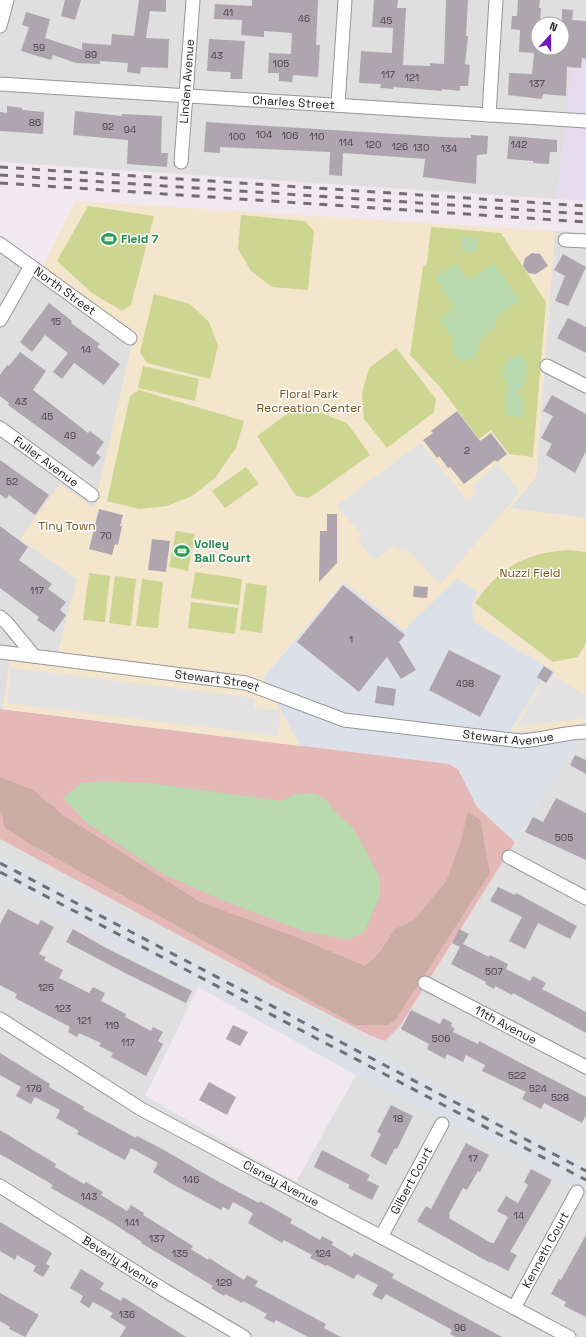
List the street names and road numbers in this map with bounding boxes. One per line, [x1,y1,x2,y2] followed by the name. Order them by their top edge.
[176,39,198,124] street label: Linden Avenue
[252,92,335,113] street label: Charles Street
[31,263,99,319] street label: North Street
[10,432,82,491] street label: Fuller Avenue
[174,666,262,695] street label: Stewart Street
[462,726,555,749] street label: Stewart Avenue
[472,1002,540,1048] street label: 11th Avenue
[387,1144,436,1217] street label: Gilbert Court
[240,1157,322,1210] street label: Cisney Avenue
[518,1209,573,1291] street label: Kenneth Court
[79,1232,162,1293] street label: Beverly Avenue

